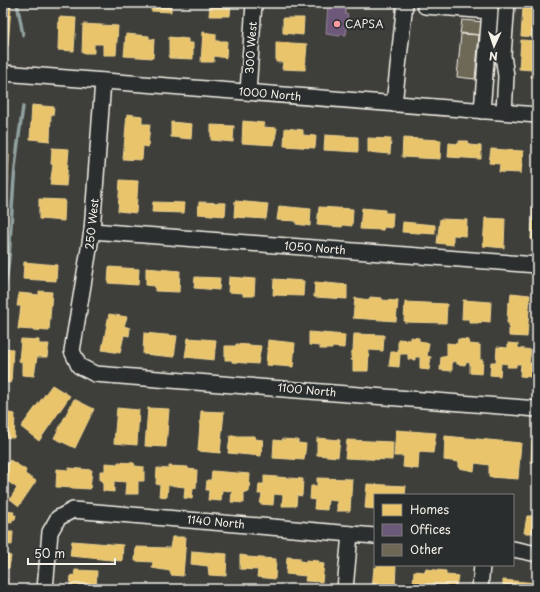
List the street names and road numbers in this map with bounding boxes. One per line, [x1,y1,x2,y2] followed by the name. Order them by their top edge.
[240,20,261,75] street label: 300 West
[238,82,302,105] street label: 1000 North
[80,197,103,250] street label: 250 West
[284,237,346,258] street label: 1050 North
[277,378,337,401] street label: 1100 North
[186,511,246,532] street label: 1140 North

